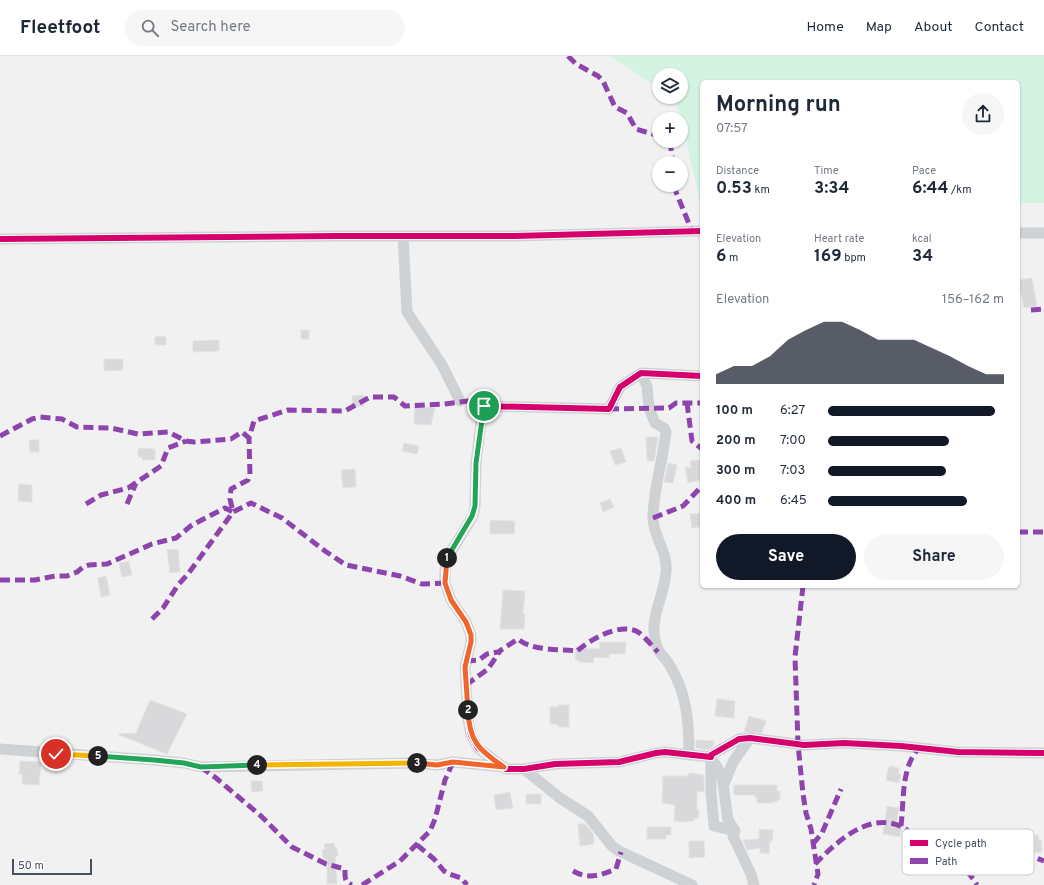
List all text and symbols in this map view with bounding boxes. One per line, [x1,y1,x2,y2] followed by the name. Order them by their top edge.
[125,10,405,46] search box
[20,16,101,40] text: Fleetfoot
[139,17,161,39] icon: search
[171,18,251,37] text: Search here
[807,19,844,36] text: Home
[866,19,892,36] text: Map
[914,19,953,36] text: About
[975,19,1024,36] text: Contact
[652,68,688,192] map controls
[652,68,688,104] button: layers
[716,92,841,119] text: Morning run
[962,93,1004,135] button: share
[652,112,688,148] button: +
[716,121,748,137] text: 07:57
[652,156,688,192] button: −
[716,164,759,178] text: Distance
[814,164,839,178] text: Time
[912,164,936,178] text: Pace
[716,178,752,200] text: 0.53
[814,178,849,200] text: 3:34
[912,178,948,200] text: 6:44
[752,183,770,197] text: km
[948,183,972,197] text: /km
[716,232,761,246] text: Elevation
[814,232,864,246] text: Heart rate
[912,232,932,246] text: kcal
[716,246,726,268] text: 6
[814,246,842,268] text: 169
[912,246,933,268] text: 34
[726,251,738,265] text: m
[842,251,866,265] text: bpm
[716,292,769,308] text: Elevation
[942,292,1004,308] text: 156–162 m
[467,389,501,423] pin
[473,395,495,417] icon: arrive
[716,403,753,419] text: 100 m
[780,403,805,419] text: 6:27
[716,433,756,449] text: 200 m
[780,433,806,449] text: 7:00
[716,463,755,479] text: 300 m
[780,463,805,479] text: 7:03
[716,493,756,509] text: 400 m
[780,493,807,509] text: 6:45
[716,534,856,580] button: Save
[864,534,1004,580] button: Share
[437,548,457,568] pin: 1
[445,551,449,565] text: 1
[458,700,478,720] pin: 2
[465,703,471,717] text: 2
[39,737,73,771] pin
[45,743,67,765] icon: check
[88,746,108,766] pin: 5
[95,749,101,763] text: 5
[407,753,427,773] pin: 3
[247,755,267,775] pin: 4
[414,756,420,770] text: 3
[253,758,261,772] text: 4
[902,829,1034,875] legend
[935,837,987,851] text: Cycle path
[935,855,957,869] text: Path
[12,857,92,876] scale bar
[18,859,44,873] text: 50 m

